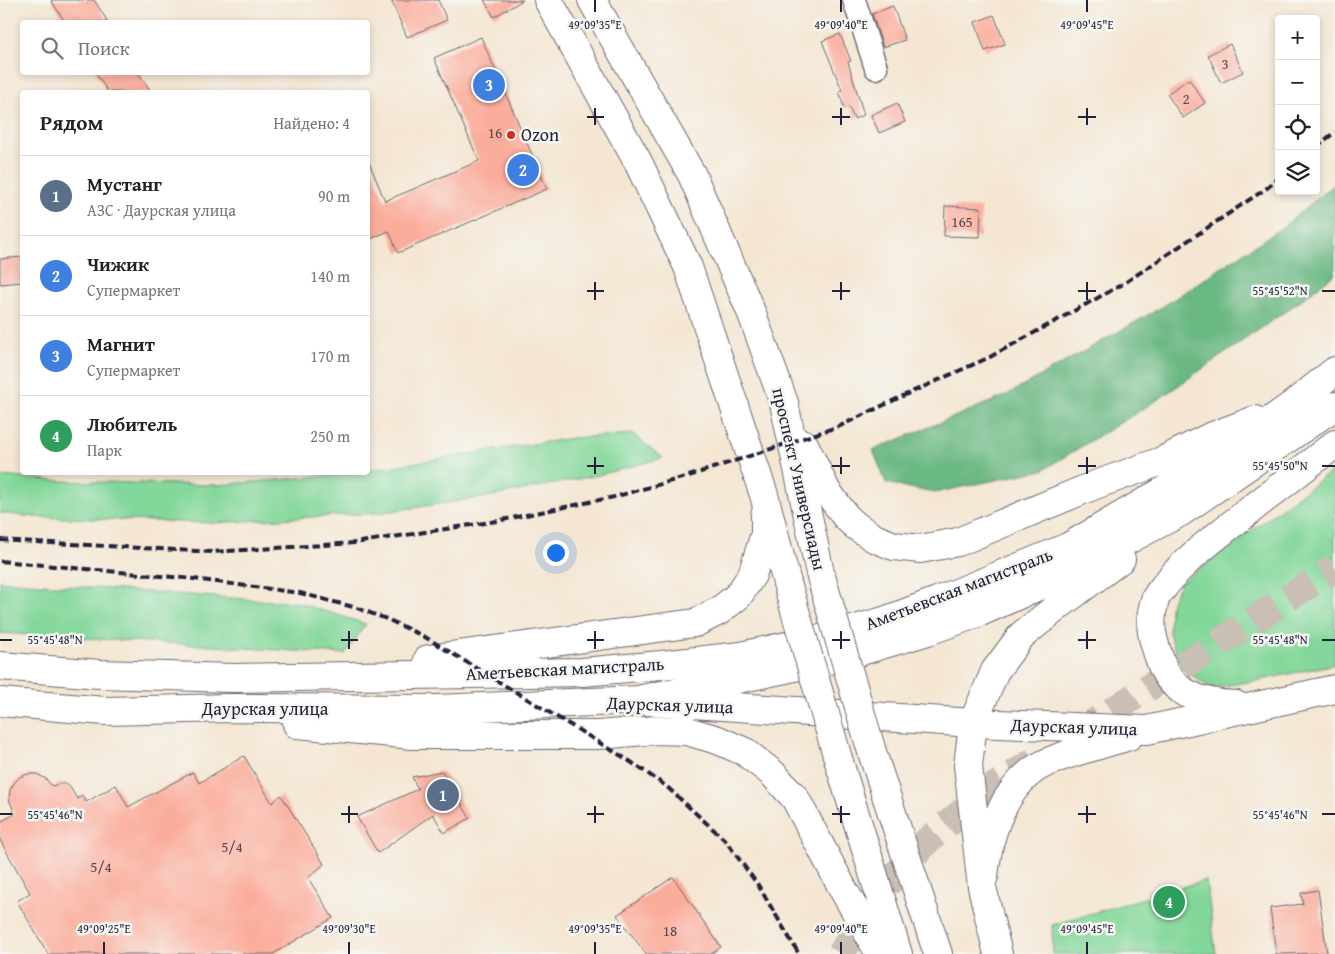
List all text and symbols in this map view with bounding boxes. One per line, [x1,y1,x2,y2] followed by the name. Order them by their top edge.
[1275,15,1320,195] map controls
[1275,15,1320,60] button: +
[568,16,622,33] text: 49°09'35"E
[814,16,868,33] text: 49°09'40"E
[1060,16,1114,33] text: 49°09'45"E
[20,20,370,75] search box
[38,34,66,62] icon: search
[78,34,130,62] text: Поиск
[1221,53,1229,74] house number: 3
[1275,60,1320,105] button: −
[473,66,505,104] pin: 3
[1182,88,1190,109] house number: 2
[1275,105,1320,150] button: locate
[40,107,103,138] text: Рядом
[273,111,350,135] text: Найдено: 4
[521,121,559,148] place label: Ozon
[488,122,502,143] house number: 16
[505,129,517,141] marker: Ozon
[1275,150,1320,195] button: layers
[507,151,539,189] pin: 2
[87,170,162,198] text: Мустанг
[52,184,60,208] text: 1
[318,184,350,208] text: 90 m
[87,198,236,222] text: АЗС · Даурская улица
[951,211,973,232] house number: 165
[87,250,149,278] text: Чижик
[52,264,60,288] text: 2
[310,264,350,288] text: 140 m
[87,278,180,302] text: Супермаркет
[1252,282,1308,299] text: 55°45'52"N
[87,330,155,358] text: Магнит
[52,344,60,368] text: 3
[310,344,350,368] text: 170 m
[87,358,180,382] text: Супермаркет
[765,385,834,573] street label: проспект Универсиады
[87,410,177,438] text: Любитель
[52,424,60,448] text: 4
[310,424,350,448] text: 250 m
[87,438,122,462] text: Парк
[1252,457,1308,474] text: 55°45'50"N
[543,540,569,566] your location
[861,540,1056,637] street label: Аметьевская магистраль
[27,631,83,648] text: 55°45'48"N
[1252,631,1308,648] text: 55°45'48"N
[465,650,665,687] street label: Аметьевская магистраль
[605,689,734,720] street label: Даурская улица
[201,695,329,722] street label: Даурская улица
[1009,711,1138,742] street label: Даурская улица
[427,776,459,814] pin: 1
[27,806,83,823] text: 55°45'46"N
[1252,806,1308,823] text: 55°45'46"N
[221,836,243,857] house number: 5/4
[90,856,112,877] house number: 5/4
[1153,883,1185,921] pin: 4
[77,920,131,937] text: 49°09'25"E
[322,920,376,937] text: 49°09'30"E
[568,920,622,937] text: 49°09'35"E
[663,920,677,941] house number: 18
[814,920,868,937] text: 49°09'40"E
[1060,920,1114,937] text: 49°09'45"E

